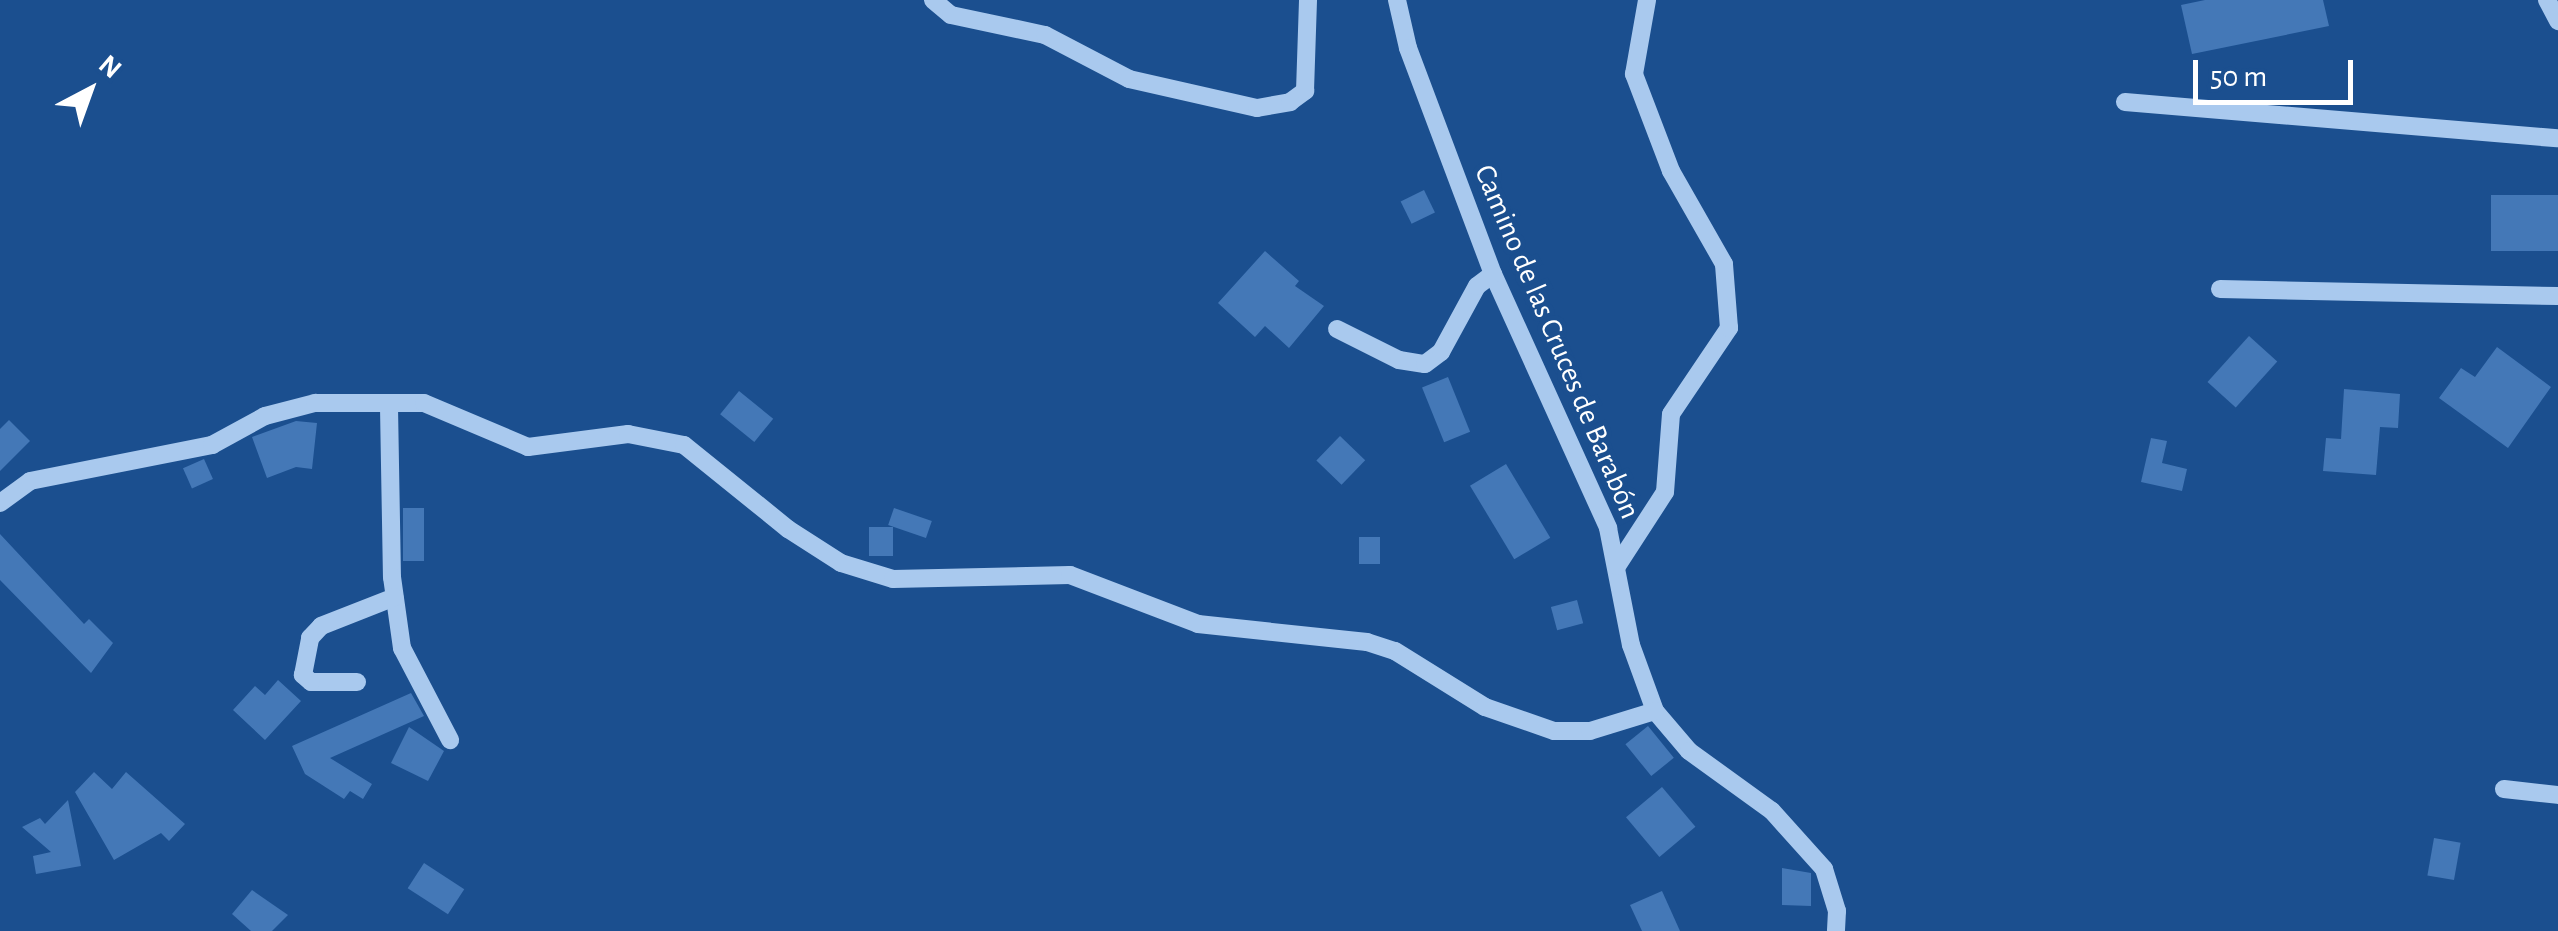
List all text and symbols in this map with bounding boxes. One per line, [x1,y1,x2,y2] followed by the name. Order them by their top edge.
[40,40,140,140] north arrow
[2198,40,2358,102] scale bar
[93,50,126,84] text: N
[2210,62,2267,92] text: 50 m
[1466,160,1648,524] street label: Camino de las Cruces de Barabón

